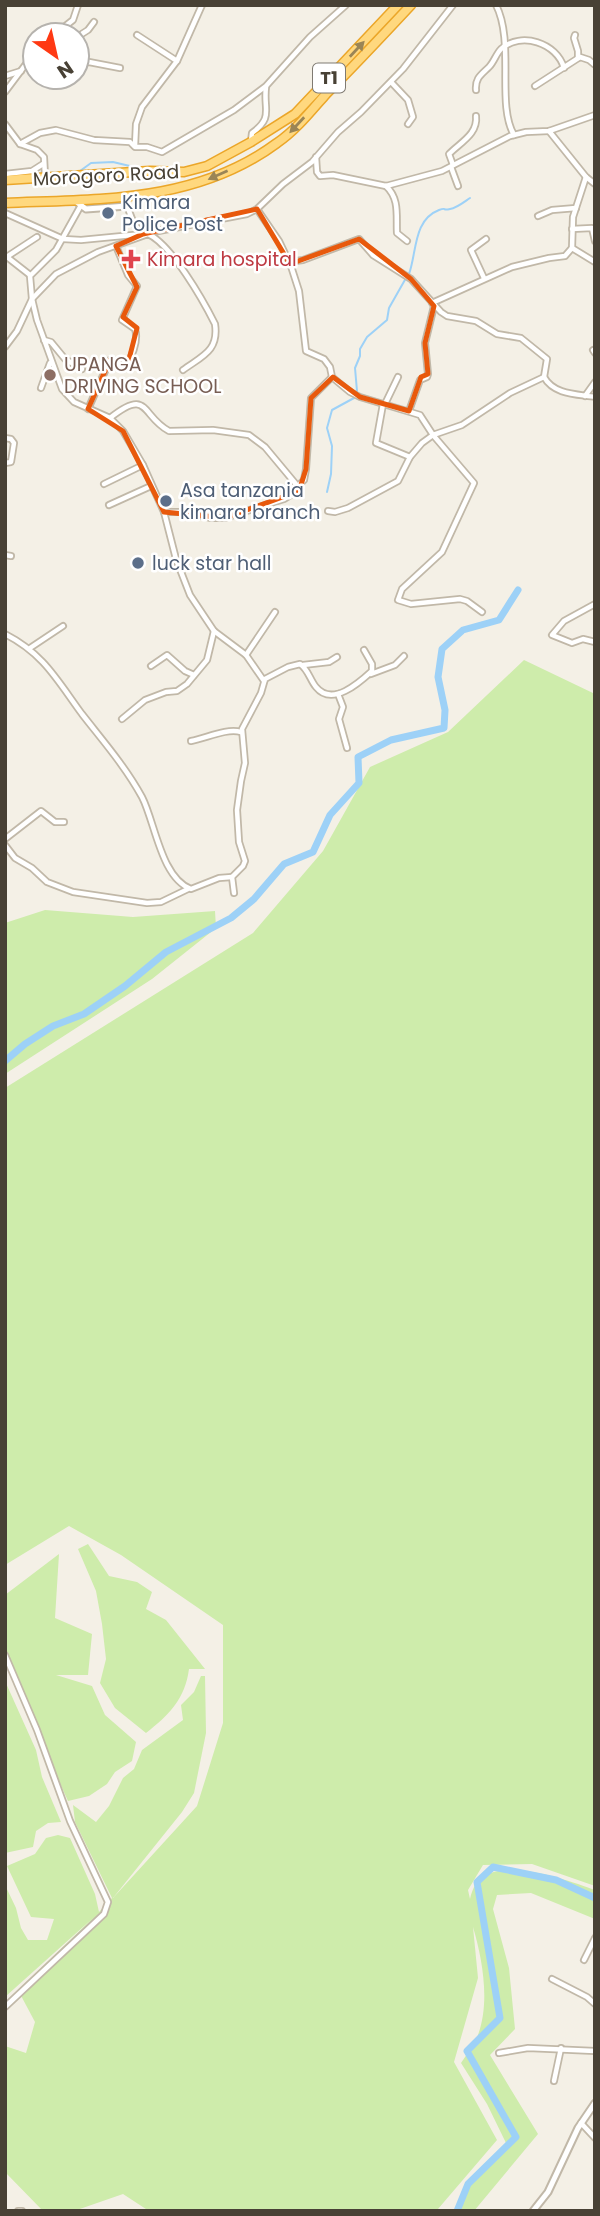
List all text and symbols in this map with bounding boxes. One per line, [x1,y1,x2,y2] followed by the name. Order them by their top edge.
[21,21,91,91] north arrow
[348,41,364,58] one-way arrow
[52,54,79,85] text: N
[313,64,345,92] road number: T1
[289,116,305,133] one-way arrow
[32,158,180,193] street label: Morogoro Road
[208,170,229,181] one-way arrow
[122,189,223,238] place label: Kimara Police Post
[100,205,116,221] marker: Kimara Police Post
[147,246,297,273] place label: Kimara hospital
[121,249,141,269] marker: Kimara hospital
[64,351,221,400] place label: UPANGA DRIVING SCHOOL
[42,367,58,383] marker: UPANGA DRIVING SCHOOL
[180,477,321,526] place label: Asa tanzania kimara branch
[158,493,174,509] marker: Asa tanzania kimara branch
[152,550,271,577] place label: luck star hall
[130,555,146,571] marker: luck star hall

